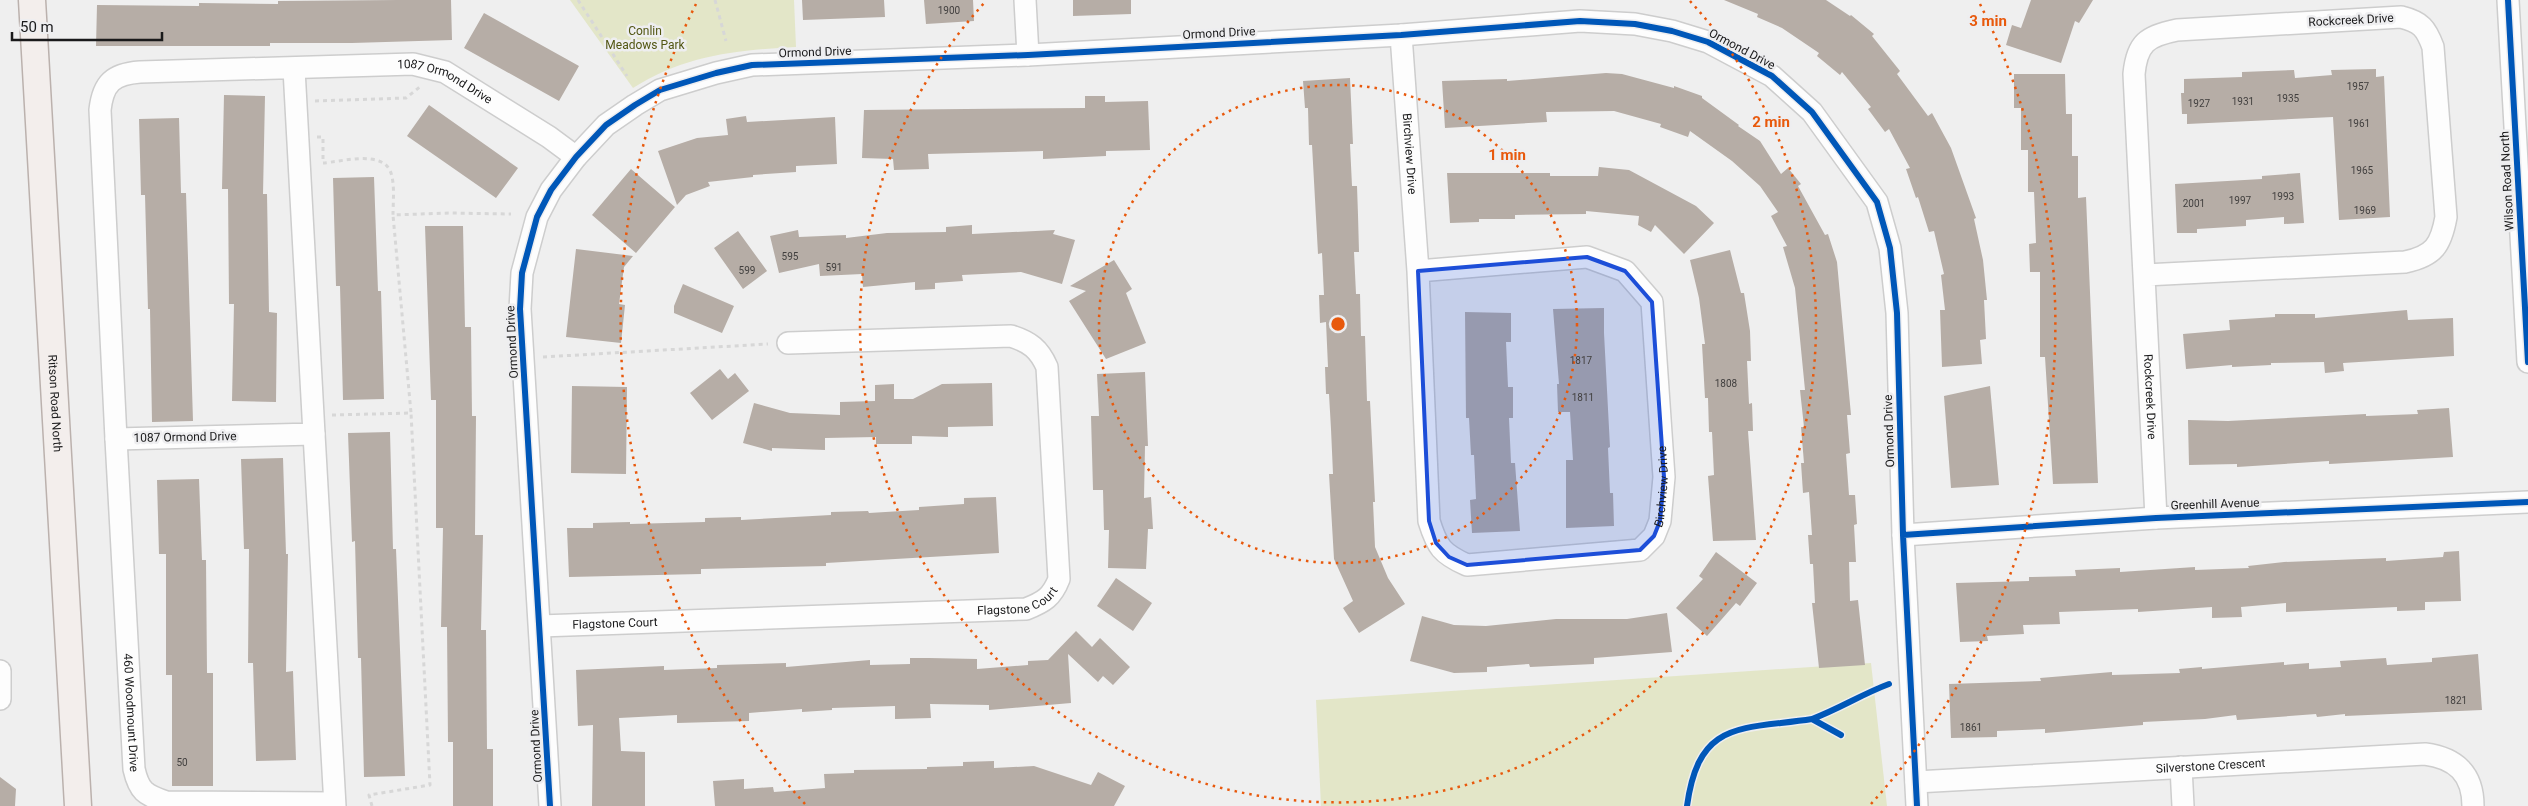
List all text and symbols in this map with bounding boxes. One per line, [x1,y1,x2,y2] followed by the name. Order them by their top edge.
[938,5,961,16] house number: 1900
[12,10,162,42] scale bar
[2308,11,2394,29] street label: Rockcreek Drive
[1969,12,2007,30] text: 3 min
[20,18,54,36] text: 50 m
[605,24,686,52] park label: Conlin Meadows Park
[1182,24,1256,42] street label: Ormond Drive
[1706,26,1778,72] street label: Ormond Drive
[778,44,852,60] street label: Ormond Drive
[397,57,495,107] street label: 1087 Ormond Drive
[2347,81,2370,92] house number: 1957
[2277,93,2300,104] house number: 1935
[2232,96,2254,107] house number: 1931
[2188,98,2211,109] house number: 1927
[1400,113,1419,195] street label: Birchview Drive
[1752,113,1790,131] text: 2 min
[2348,118,2370,129] house number: 1961
[2497,131,2517,231] street label: Wilson Road North
[1488,146,1526,164] text: 1 min
[2351,165,2374,176] house number: 1965
[2272,191,2294,202] house number: 1993
[2229,195,2252,206] house number: 1997
[2183,198,2205,209] house number: 2001
[2354,205,2376,216] house number: 1969
[782,251,799,262] house number: 595
[826,262,842,273] house number: 591
[739,265,755,276] house number: 599
[503,305,521,379] street label: Ormond Drive
[1329,315,1347,333] centre of rings
[45,354,65,453] street label: Ritson Road North
[2141,354,2159,440] street label: Rockcreek Drive
[1570,355,1593,366] house number: 1817
[1715,378,1738,389] house number: 1808
[1572,392,1594,403] house number: 1811
[1881,394,1897,468] street label: Ormond Drive
[133,429,237,445] street label: 1087 Ormond Drive
[1651,446,1671,529] street label: Birchview Drive
[2170,495,2260,513] street label: Greenhill Avenue
[977,584,1061,618] street label: Flagstone Court
[572,615,658,632] street label: Flagstone Court
[121,653,141,772] street label: 460 Woodmount Drive
[2445,695,2467,706] house number: 1821
[527,709,545,783] street label: Ormond Drive
[1960,722,1982,733] house number: 1861
[2155,756,2266,776] street label: Silverstone Crescent
[176,757,188,768] house number: 50

